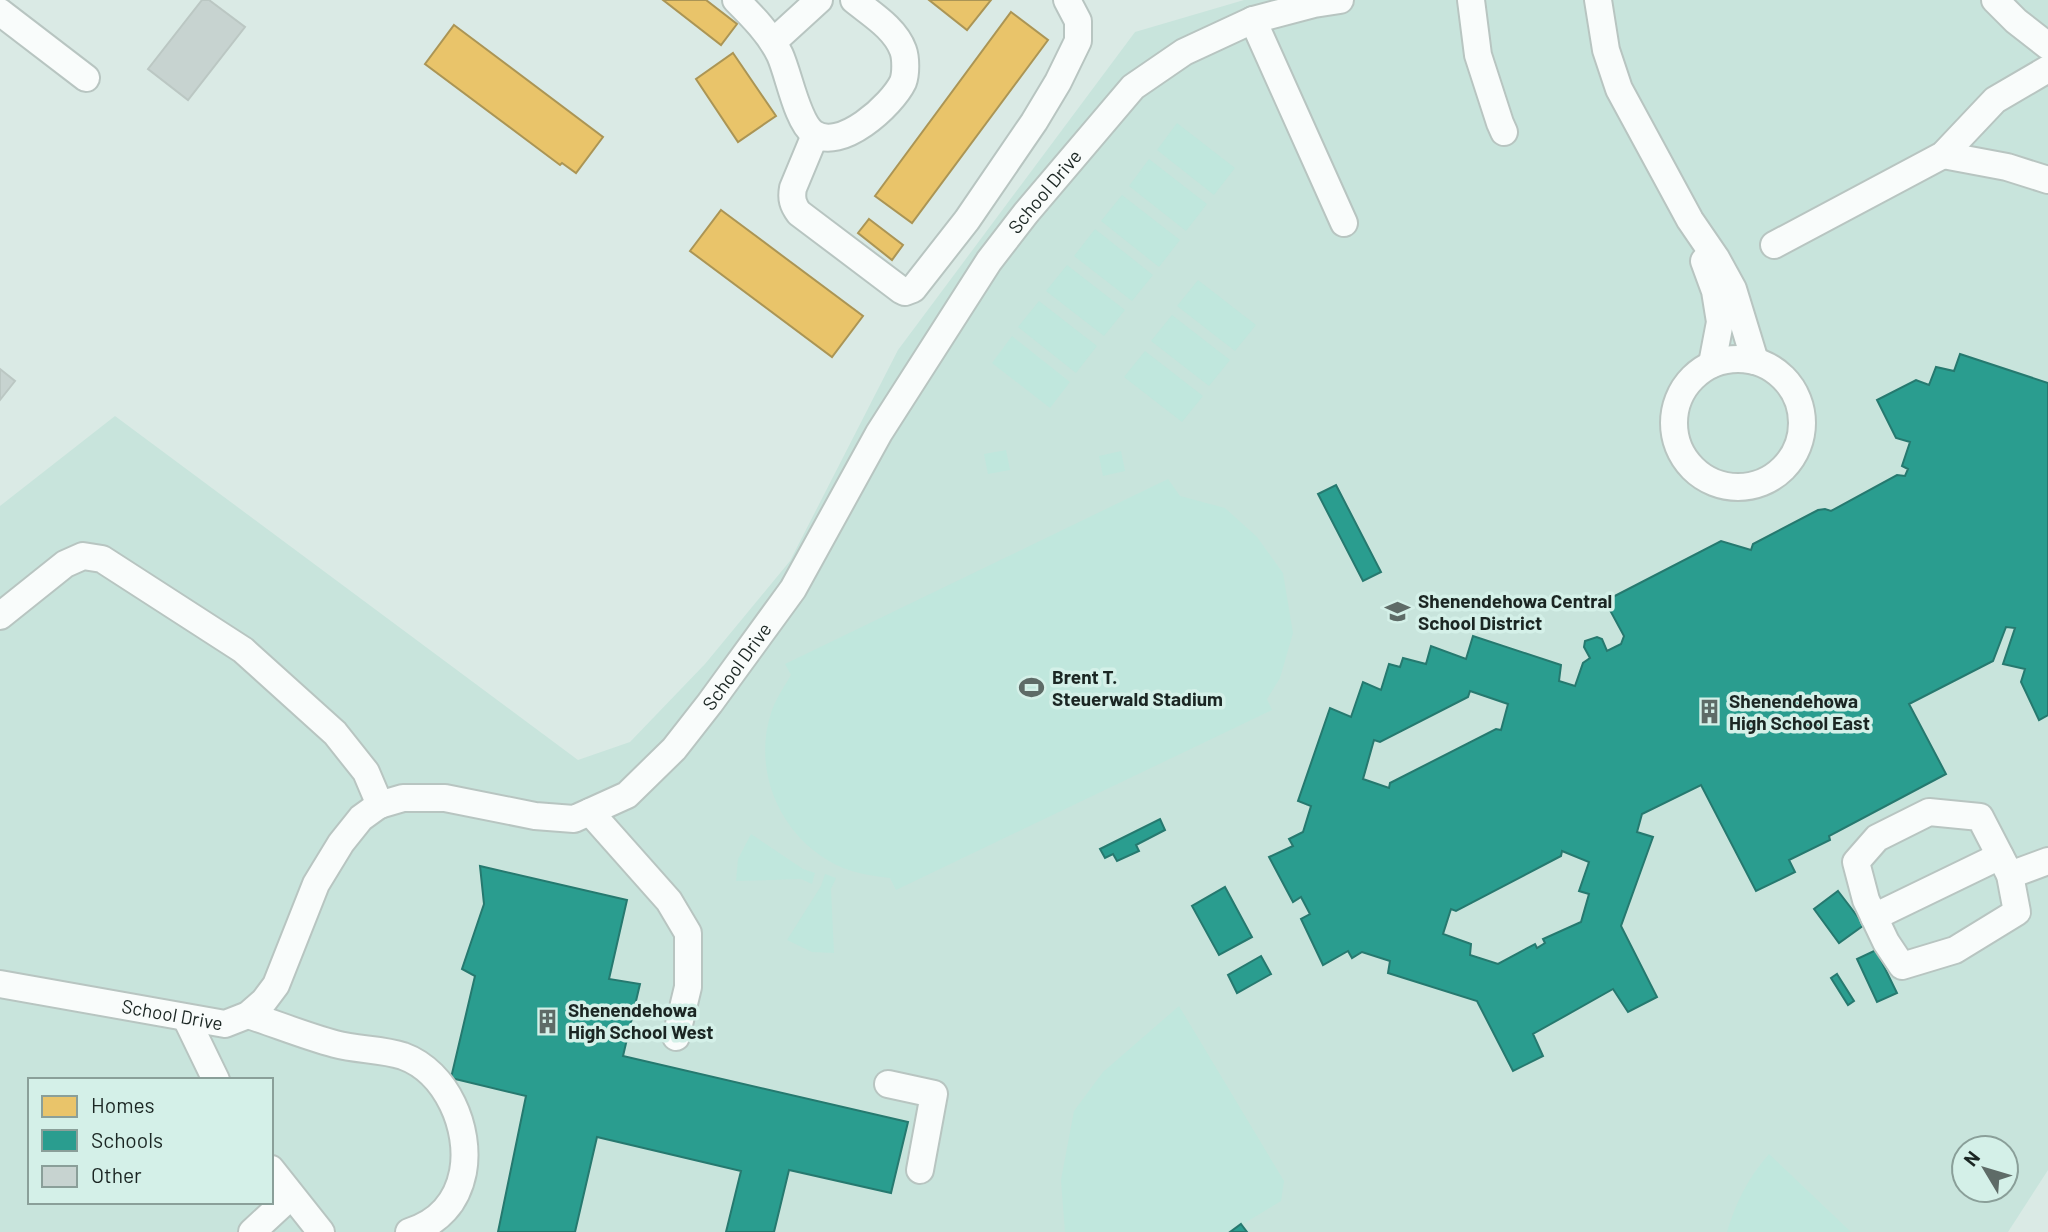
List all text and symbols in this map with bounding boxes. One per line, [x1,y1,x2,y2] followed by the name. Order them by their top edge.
[1003,145,1086,238] street label: School Drive
[1418,589,1612,634] place label: Shenendehowa Central School District
[1384,598,1412,626] school or university icon: Shenendehowa Central School District
[697,618,776,714] street label: School Drive
[1052,665,1223,710] place label: Brent T. Steuerwald Stadium
[1018,674,1046,702] sports icon: Brent T. Steuerwald Stadium
[1729,689,1870,734] place label: Shenendehowa High School East
[1695,698,1723,726] building icon: Shenendehowa High School East
[120,994,225,1034] street label: School Drive
[568,998,713,1043] place label: Shenendehowa High School West
[534,1007,562,1035] building icon: Shenendehowa High School West
[28,1078,273,1204] legend
[91,1092,155,1117] text: Homes
[91,1127,163,1152] text: Schools
[1950,1134,2020,1204] north arrow
[1958,1146,1984,1170] text: N
[91,1162,142,1187] text: Other

